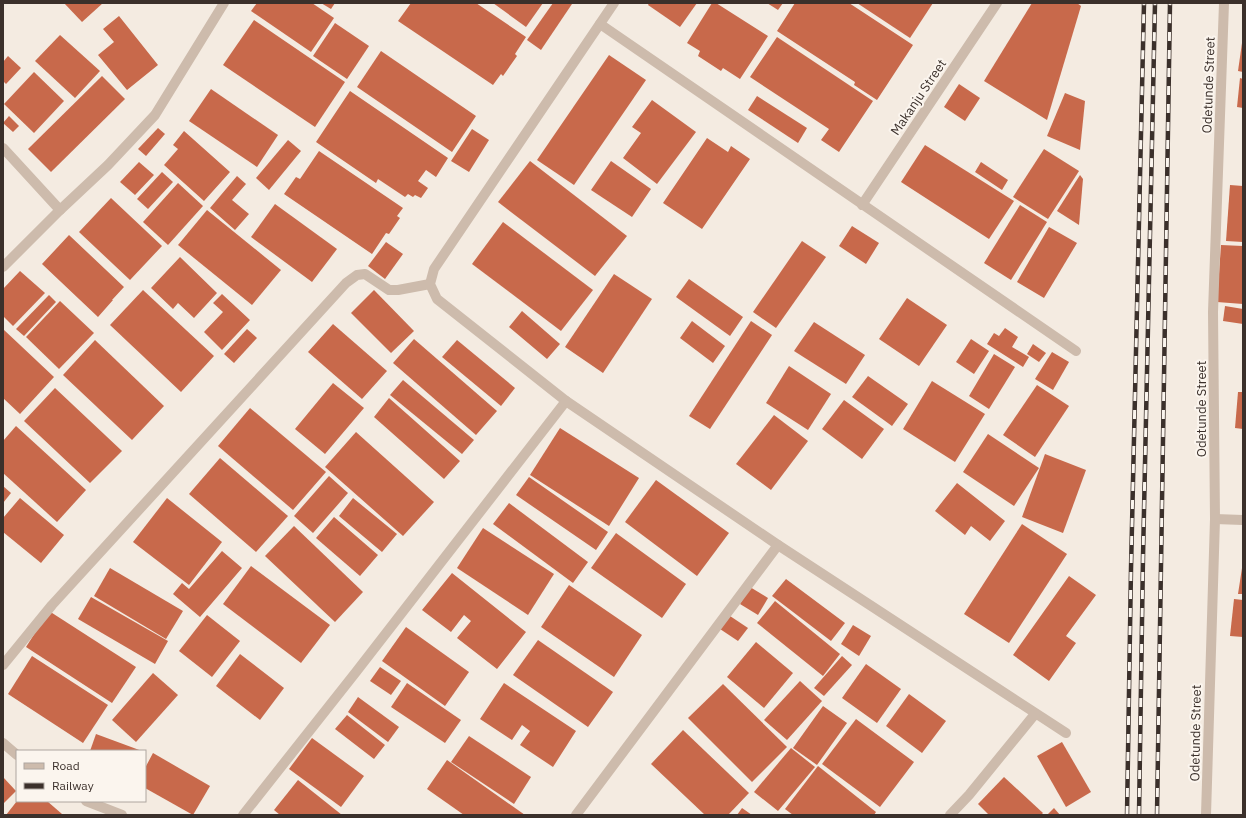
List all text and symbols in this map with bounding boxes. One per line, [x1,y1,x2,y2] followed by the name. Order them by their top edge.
[1198,36,1219,134] street label: Odetunde Street
[887,56,950,139] street label: Makanju Street
[1193,361,1210,457] street label: Odetunde Street
[1186,685,1205,781] street label: Odetunde Street
[16,750,146,802] legend
[52,758,80,773] text: Road
[52,778,94,793] text: Railway

